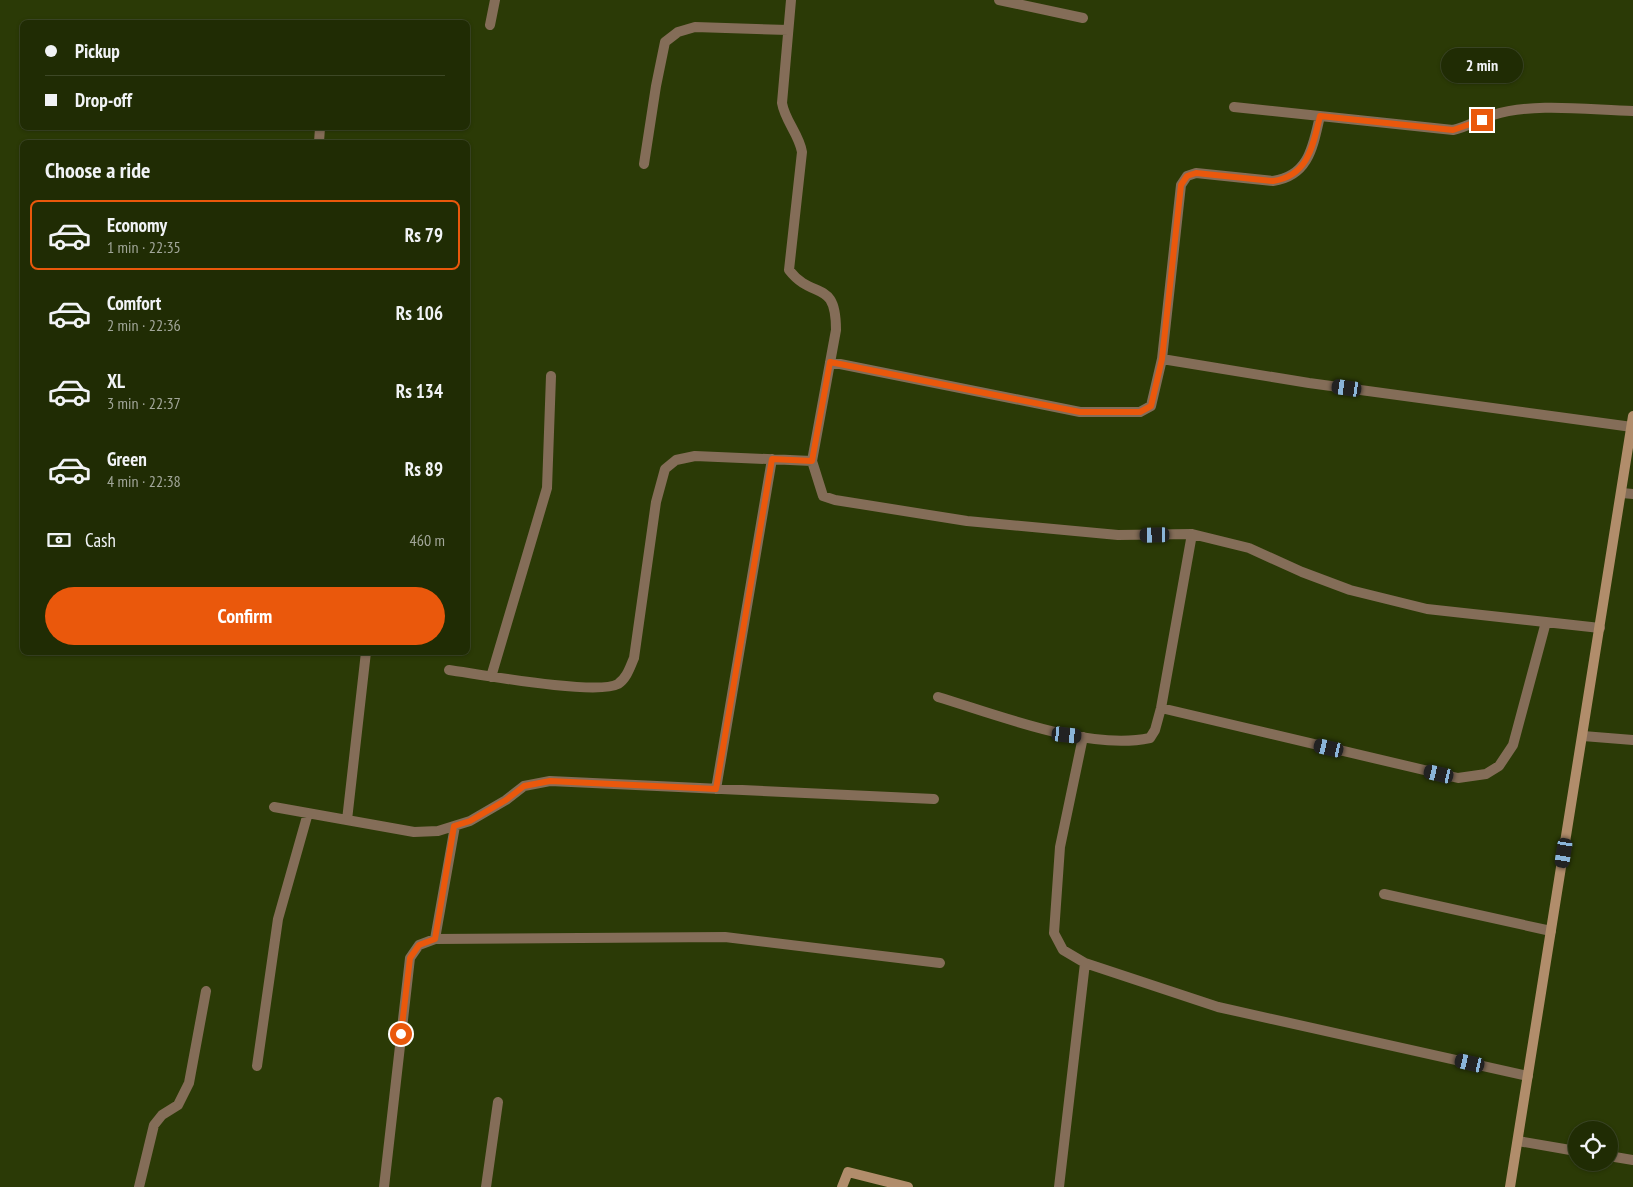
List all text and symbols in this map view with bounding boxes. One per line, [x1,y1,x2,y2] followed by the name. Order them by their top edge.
[75,39,120,63] text: Pickup
[1441,48,1523,82] callout: 2 min
[1466,55,1498,75] text: 2 min
[75,88,132,112] text: Drop-off
[1471,109,1493,131] route end
[45,156,150,184] text: Choose a ride
[47,213,92,258] icon: car
[107,213,167,237] text: Economy
[405,223,443,247] text: Rs 79
[107,237,181,257] text: 1 min · 22:35
[47,291,92,336] icon: car
[107,291,161,315] text: Comfort
[396,301,443,325] text: Rs 106
[107,315,181,335] text: 2 min · 22:36
[47,369,92,414] icon: car
[107,369,125,393] text: XL
[1331,378,1362,398] car
[396,379,443,403] text: Rs 134
[107,393,181,413] text: 3 min · 22:37
[47,447,92,492] icon: car
[107,447,147,471] text: Green
[405,457,443,481] text: Rs 89
[107,471,181,491] text: 4 min · 22:38
[45,526,73,554] icon: cash
[1139,527,1170,543] car
[85,528,116,552] text: Cash
[410,530,445,550] text: 460 m
[45,587,445,645] button: Confirm
[1051,726,1082,744] car
[1312,737,1345,759] car
[1422,763,1455,785] car
[1554,837,1573,869] car
[390,1023,412,1045] route start
[1453,1052,1486,1074] car
[1568,1121,1618,1171] map controls
[1568,1121,1618,1171] button: locate

